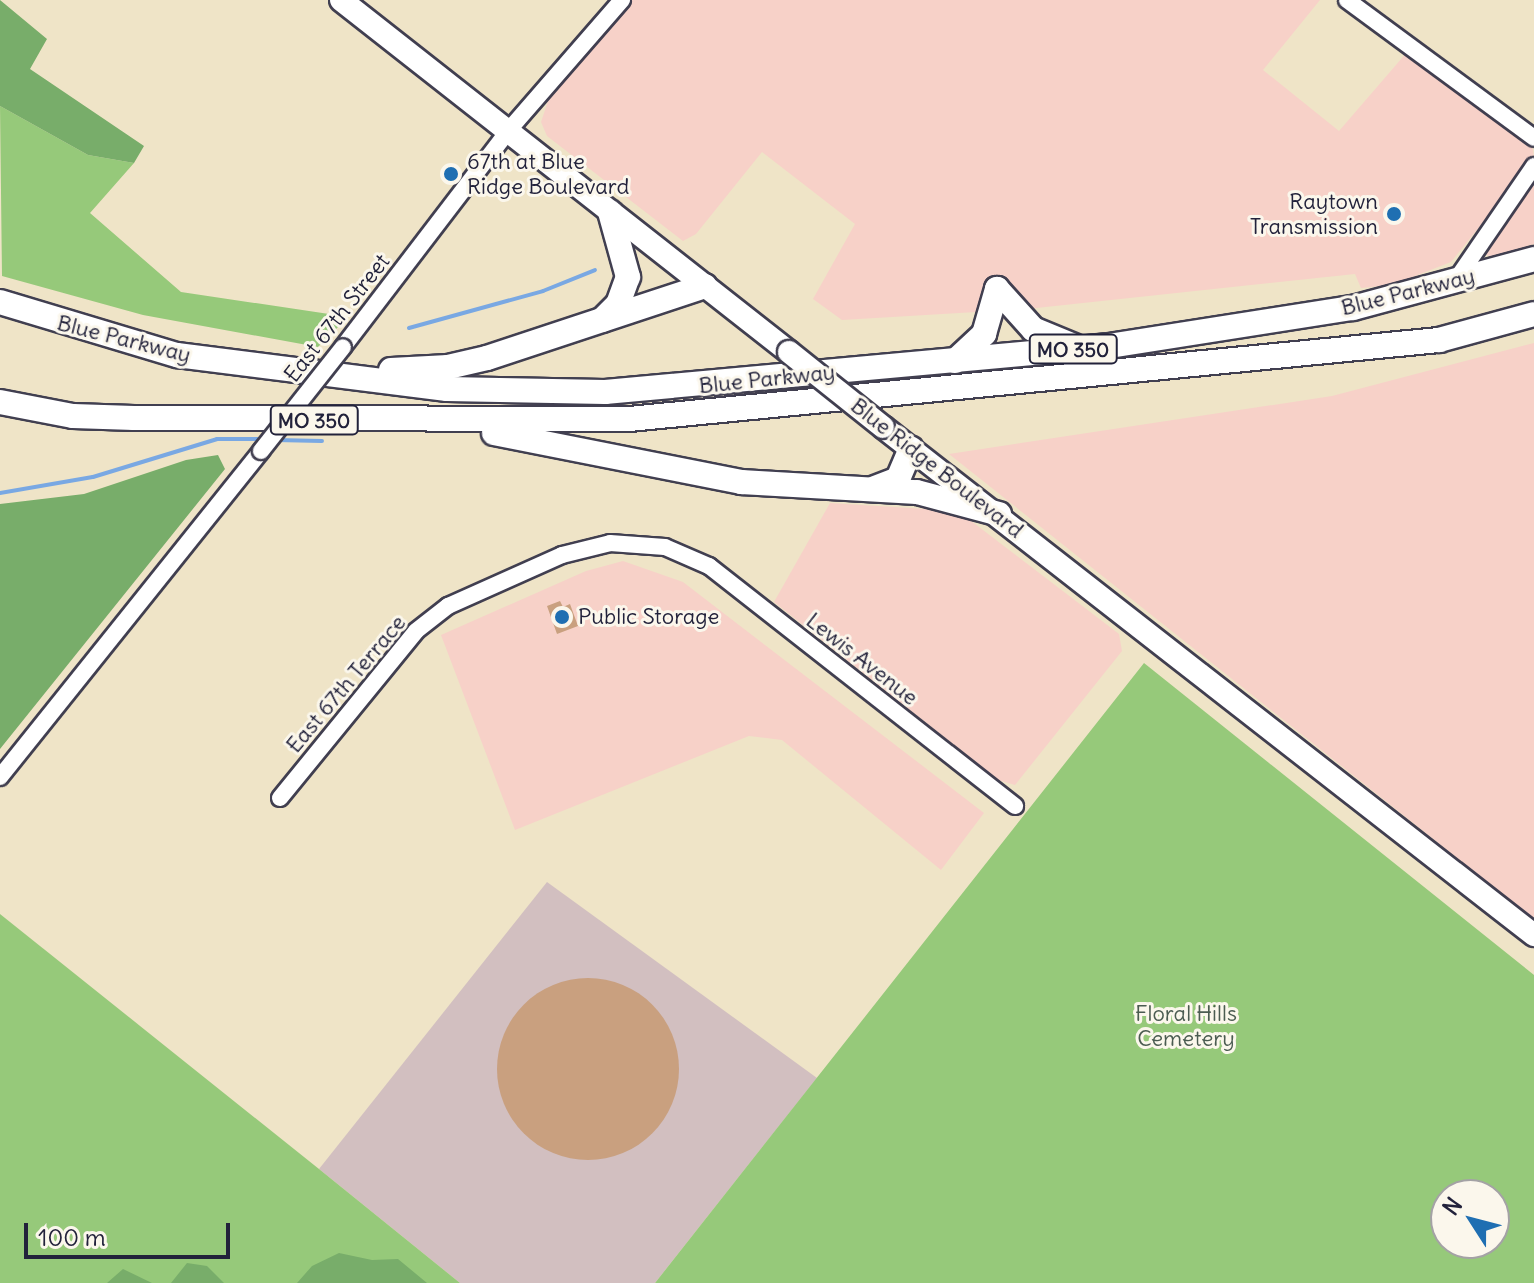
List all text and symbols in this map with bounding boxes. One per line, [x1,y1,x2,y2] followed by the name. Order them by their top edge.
[467,148,629,200] place label: 67th at Blue Ridge Boulevard
[442,165,460,183] marker: 67th at Blue Ridge Boulevard
[1250,188,1378,240] place label: Raytown Transmission
[1385,205,1403,223] marker: Raytown Transmission
[279,249,395,387] street label: East 67th Street
[1338,263,1478,321] street label: Blue Parkway
[54,310,194,368] street label: Blue Parkway
[1027,333,1119,365] road number: MO 350
[698,359,836,399] street label: Blue Parkway
[846,392,1028,544] street label: Blue Ridge Boulevard
[268,404,360,436] road number: MO 350
[578,604,719,630] place label: Public Storage
[801,607,923,711] street label: Lewis Avenue
[553,608,571,626] marker: Public Storage
[281,610,411,758] street label: East 67th Terrace
[1135,1000,1237,1052] park label: Floral Hills Cemetery
[1430,1179,1510,1259] north arrow
[1436,1192,1468,1220] text: N
[28,1207,234,1257] scale bar
[38,1222,106,1252] text: 100 m

